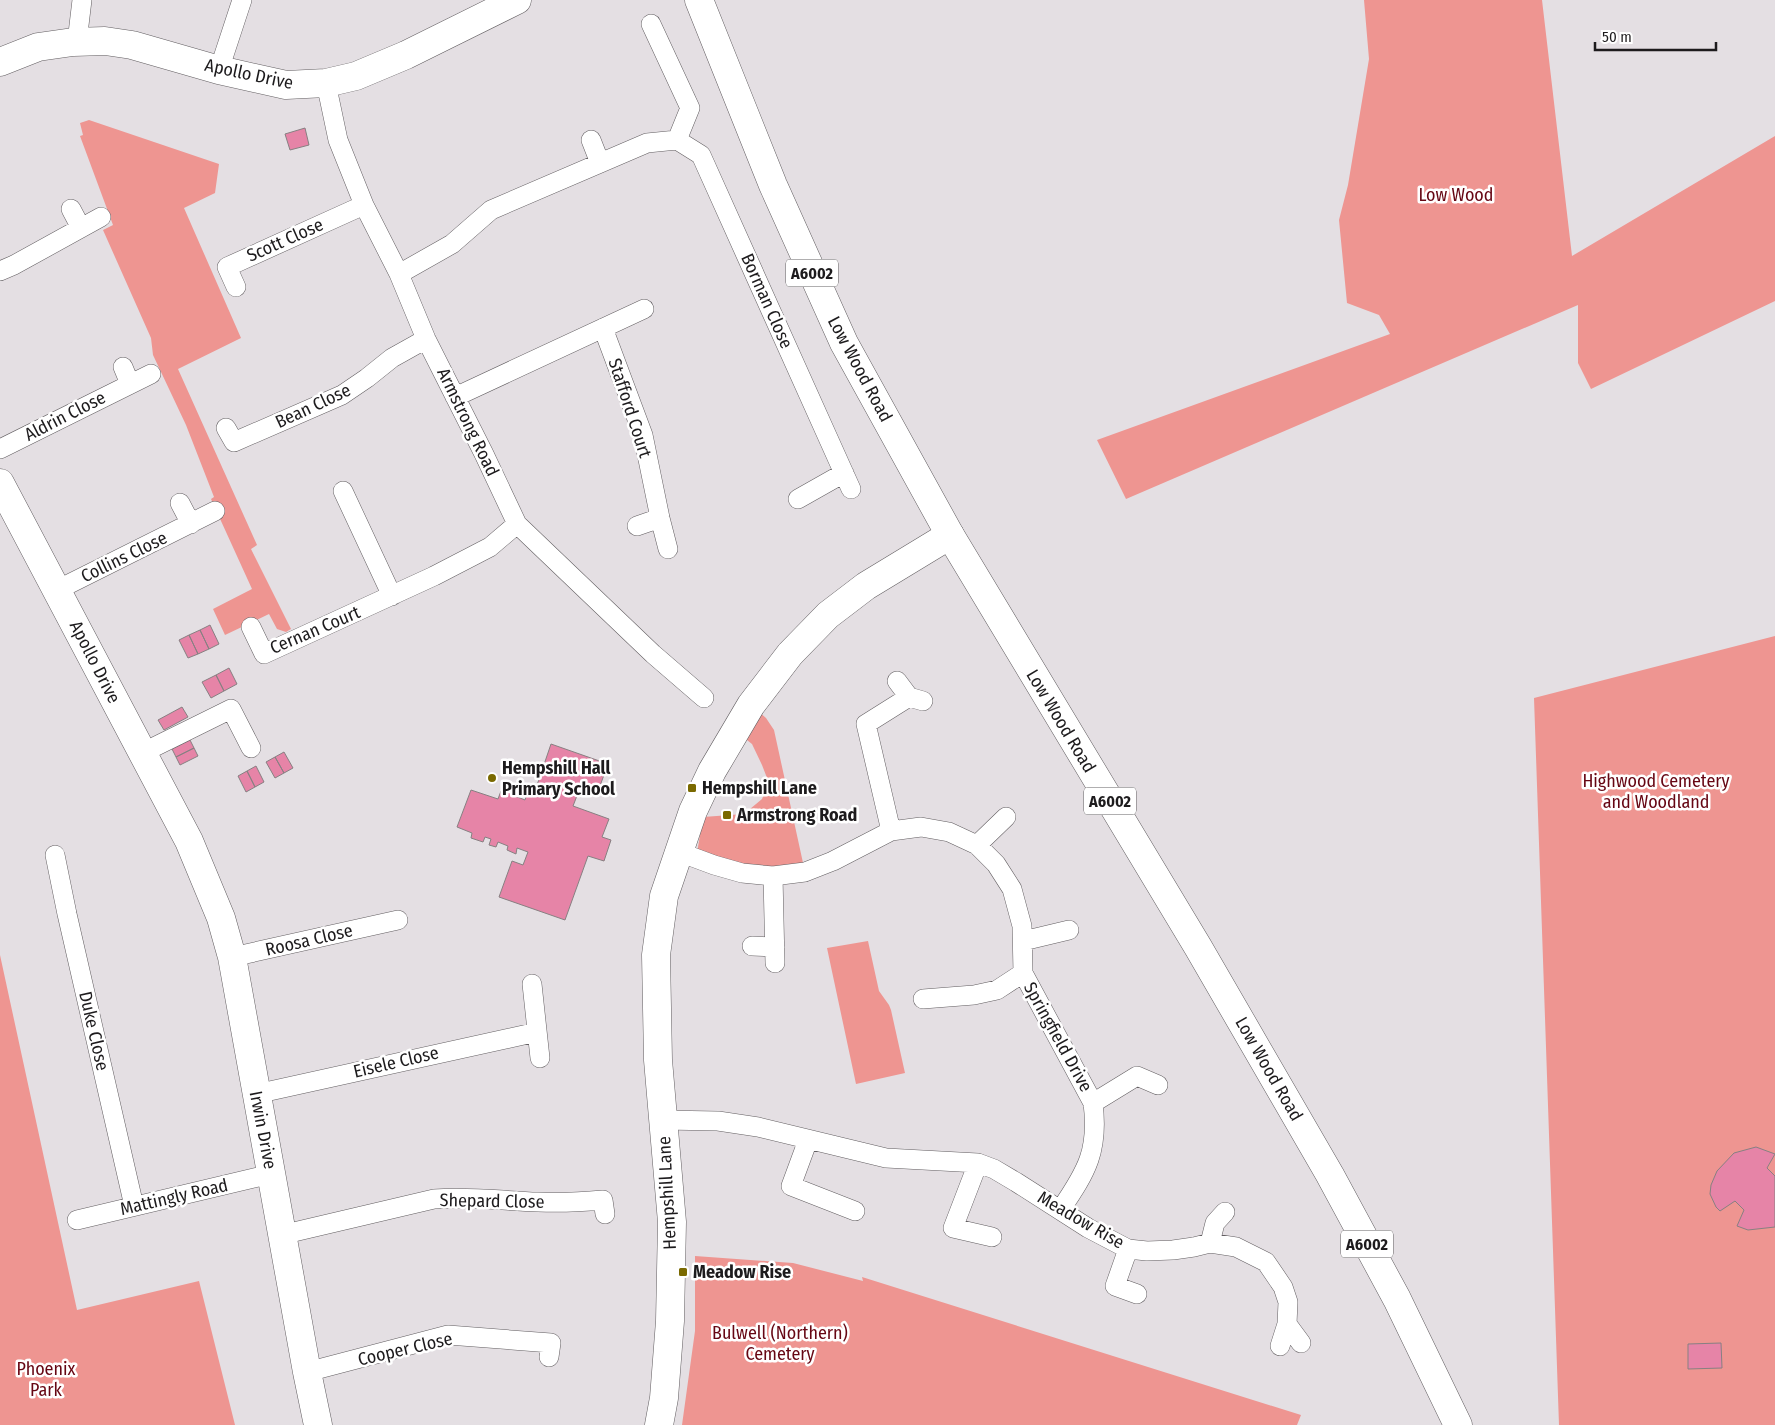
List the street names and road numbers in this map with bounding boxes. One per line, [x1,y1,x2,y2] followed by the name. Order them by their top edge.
[203,54,295,94] street label: Apollo Drive
[243,213,327,267] street label: Scott Close
[736,250,798,352] street label: Borman Close
[786,260,838,286] road number: A6002
[823,312,897,426] street label: Low Wood Road
[604,355,656,461] street label: Stafford Court
[432,364,504,480] street label: Armstrong Road
[272,379,354,433] street label: Bean Close
[21,386,109,446] street label: Aldrin Close
[77,527,171,587] street label: Collins Close
[267,601,363,659] street label: Cernan Court
[65,617,125,707] street label: Apollo Drive
[1022,665,1100,777] street label: Low Wood Road
[1084,788,1136,814] road number: A6002
[263,919,355,961] street label: Roosa Close
[1019,978,1097,1096] street label: Springfield Drive
[74,989,114,1073] street label: Duke Close
[1230,1013,1308,1125] street label: Low Wood Road
[351,1041,441,1083] street label: Eisele Close
[245,1089,281,1171] street label: Irwin Drive
[653,1136,681,1250] street label: Hempshill Lane
[118,1174,230,1220] street label: Mattingly Road
[1034,1186,1128,1254] street label: Meadow Rise
[439,1189,545,1213] street label: Shepard Close
[1341,1230,1393,1258] road number: A6002
[356,1327,455,1371] street label: Cooper Close

